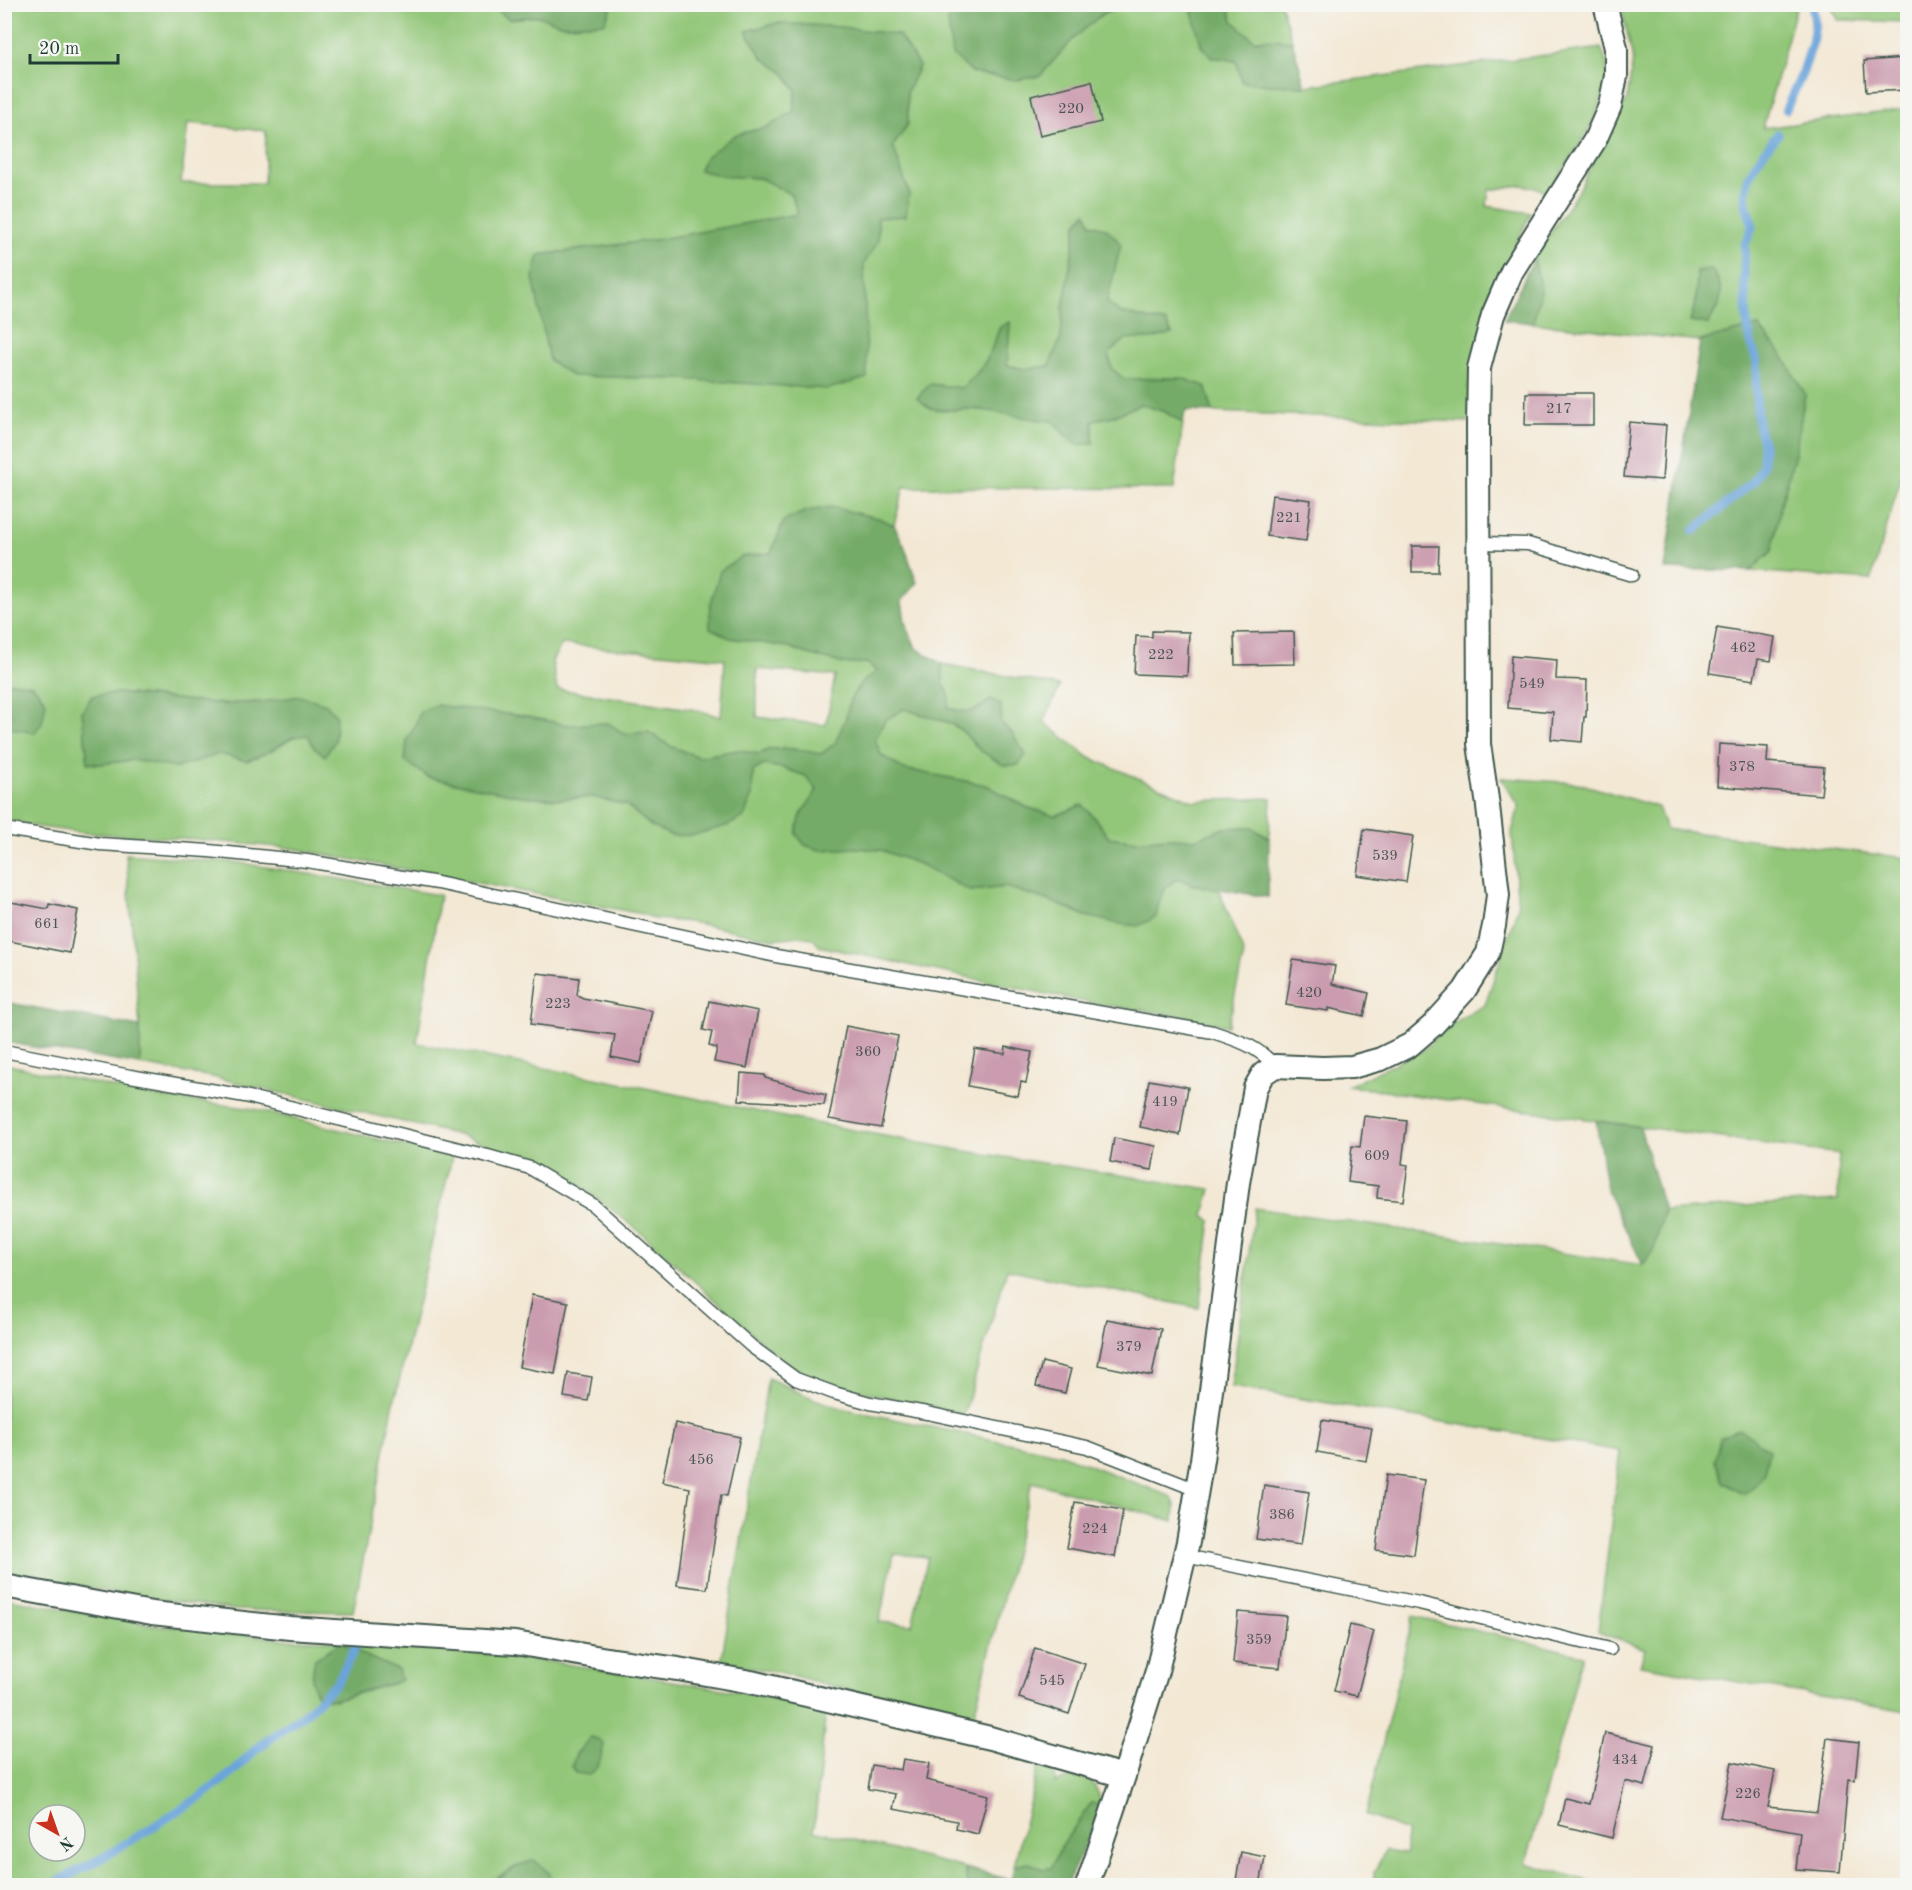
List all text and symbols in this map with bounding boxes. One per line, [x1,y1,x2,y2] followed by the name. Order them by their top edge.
[30,27,118,65] scale bar
[39,40,79,58] text: 20 m
[1058,102,1084,117] house number: 220
[1546,402,1572,417] house number: 217
[1276,511,1302,526] house number: 221
[1730,641,1756,656] house number: 462
[1148,648,1174,663] house number: 222
[1519,677,1545,692] house number: 549
[1729,760,1755,775] house number: 378
[1372,849,1398,864] house number: 539
[34,917,60,932] house number: 661
[1296,986,1322,1001] house number: 420
[545,997,571,1012] house number: 223
[855,1045,881,1060] house number: 360
[1152,1095,1178,1110] house number: 419
[1364,1149,1390,1164] house number: 609
[1116,1340,1142,1355] house number: 379
[688,1453,714,1468] house number: 456
[1269,1508,1295,1523] house number: 386
[1082,1522,1108,1537] house number: 224
[1246,1633,1272,1648] house number: 359
[1039,1674,1065,1689] house number: 545
[1612,1753,1638,1768] house number: 434
[1735,1787,1761,1802] house number: 226
[27,1803,87,1863] north arrow
[55,1833,75,1854] text: N

